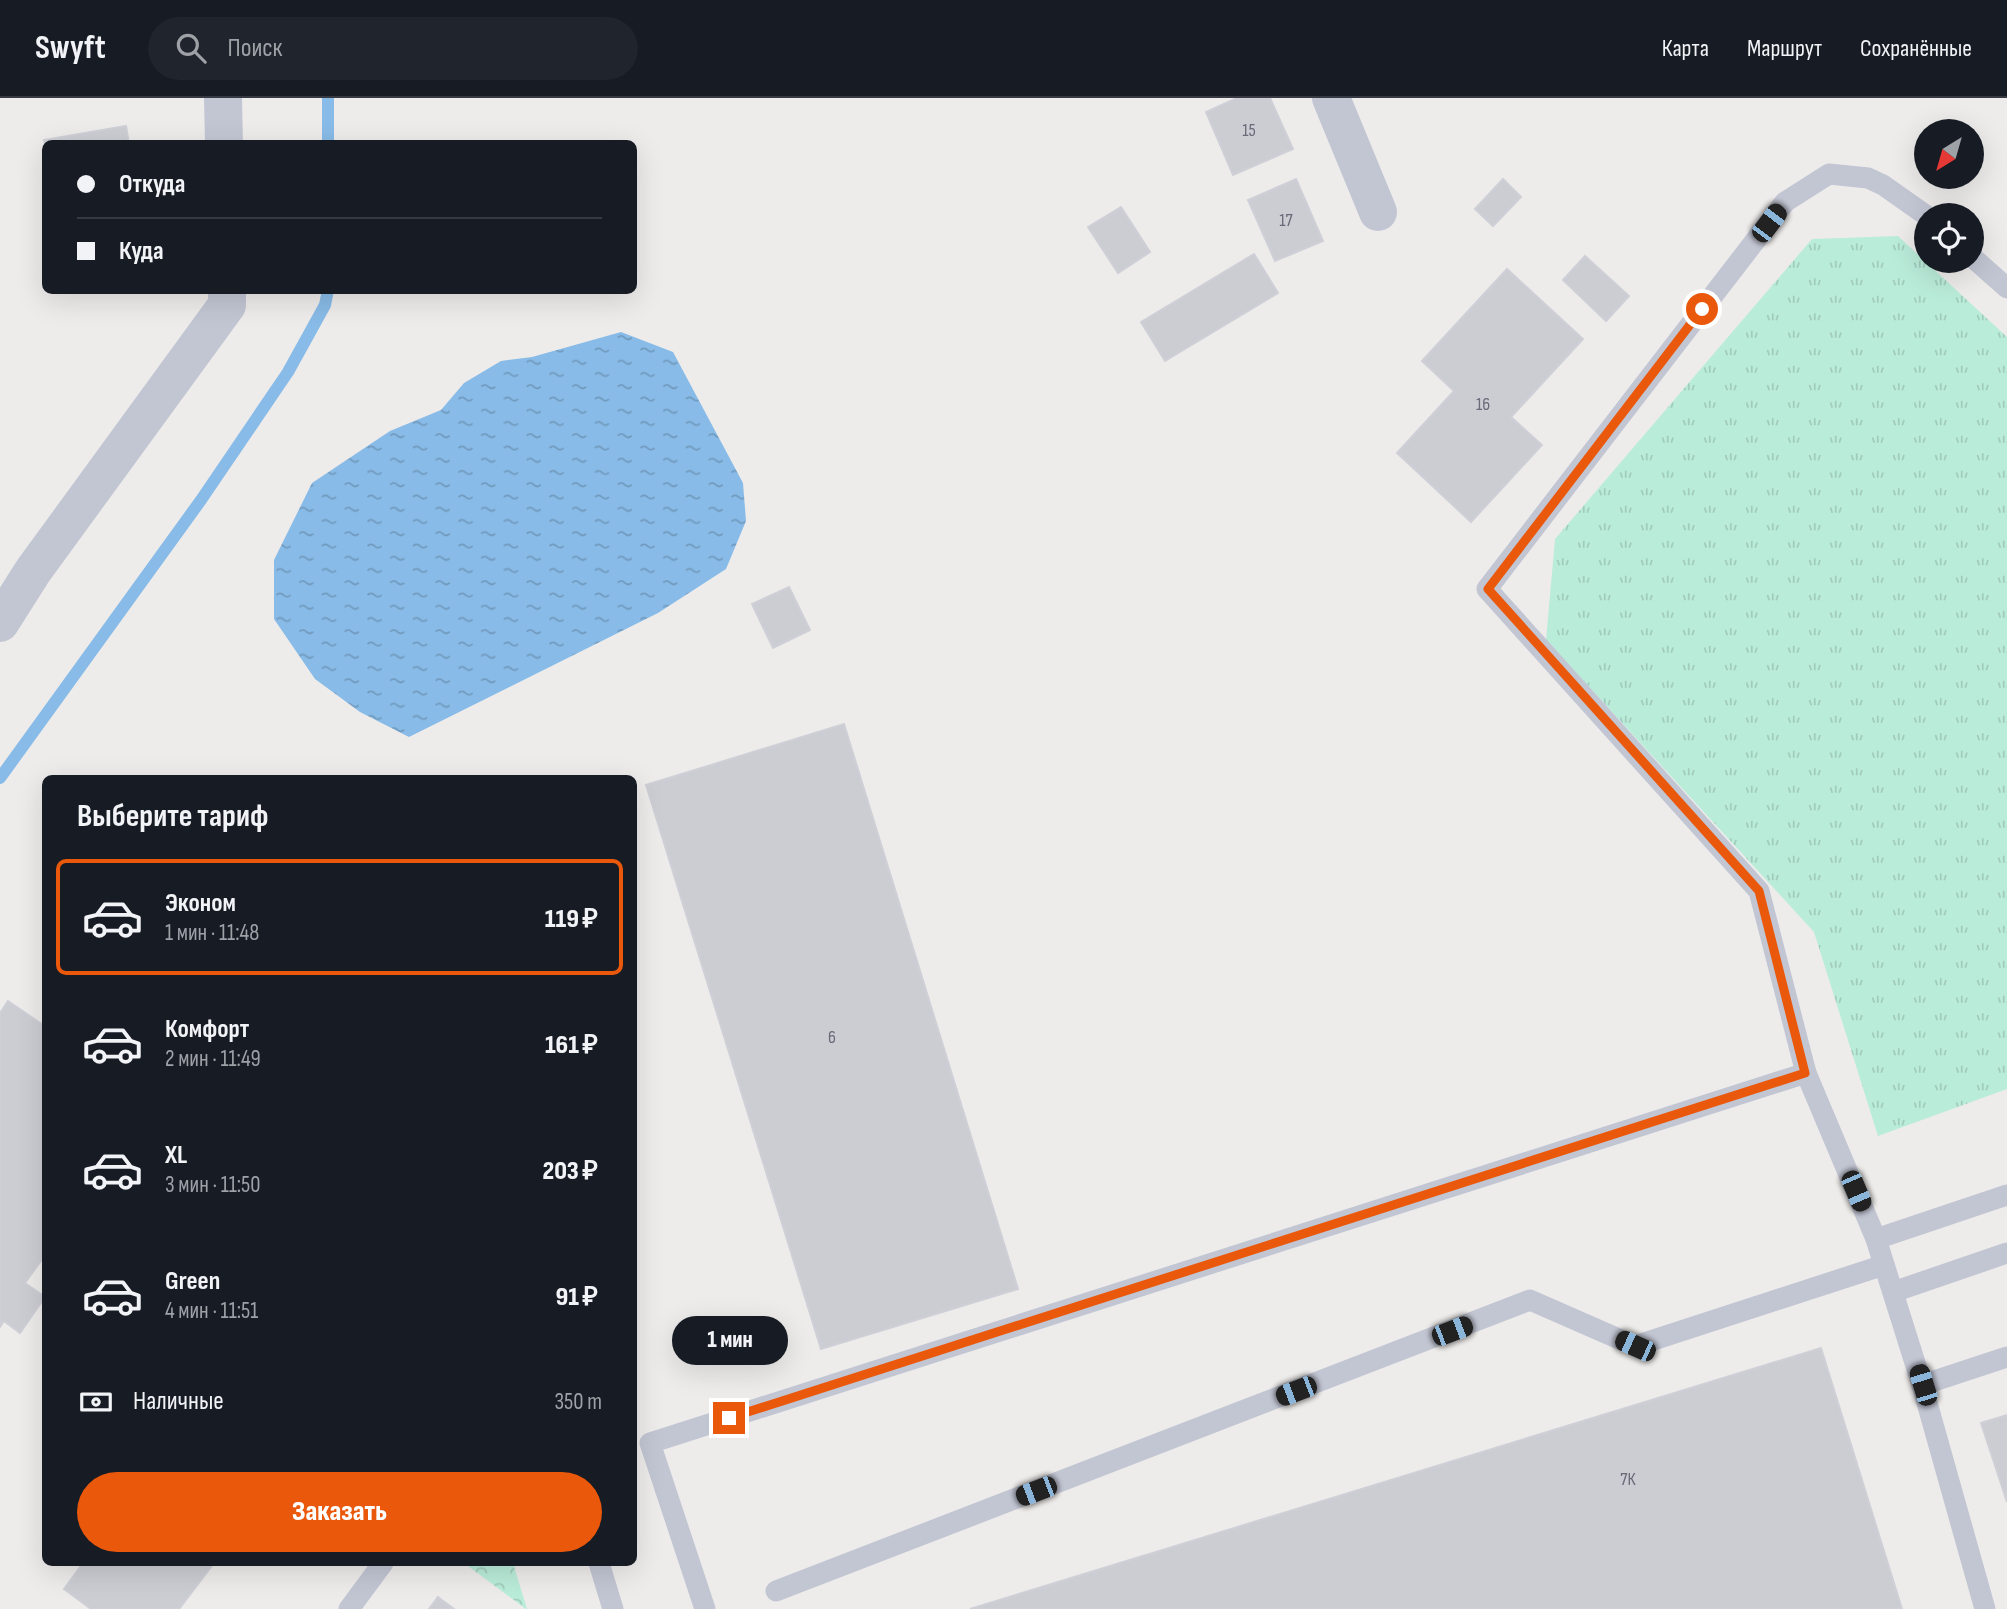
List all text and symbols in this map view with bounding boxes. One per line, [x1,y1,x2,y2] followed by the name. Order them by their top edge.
[148,17,638,80] search box
[35,28,106,68] text: Swyft
[172,29,210,67] icon: search
[228,33,282,64] text: Поиск
[1662,34,1709,63] text: Карта
[1747,34,1822,63] text: Маршрут
[1860,34,1972,63] text: Сохранённые
[1914,119,1984,189] north arrow
[1914,119,1984,273] map controls
[1242,120,1256,141] house number: 15
[119,169,185,200] text: Откуда
[1748,200,1791,246] car
[1914,203,1984,273] button: locate
[1279,210,1294,231] house number: 17
[119,236,164,267] text: Куда
[1686,293,1718,325] route start
[1476,394,1490,415] house number: 16
[77,797,268,836] text: Выберите тариф
[81,886,144,949] icon: car
[165,888,236,919] text: Эконом
[545,904,598,935] text: 119 ₽
[165,919,259,947] text: 1 мин · 11:48
[81,1012,144,1075] icon: car
[165,1014,249,1045] text: Комфорт
[828,1027,836,1048] house number: 6
[545,1030,598,1061] text: 161 ₽
[165,1045,261,1073] text: 2 мин · 11:49
[81,1138,144,1201] icon: car
[165,1140,187,1171] text: XL
[542,1156,598,1187] text: 203 ₽
[1839,1168,1874,1214] car
[165,1171,261,1199] text: 3 мин · 11:50
[81,1264,144,1327] icon: car
[165,1266,220,1297] text: Green
[556,1282,598,1313] text: 91 ₽
[165,1297,258,1325] text: 4 мин · 11:51
[1429,1314,1476,1348] car
[671,1316,787,1366] callout: 1 мин
[707,1326,753,1354] text: 1 мин
[1612,1328,1659,1364] car
[1907,1362,1940,1408] car
[1273,1374,1320,1408] car
[77,1383,115,1421] icon: cash
[133,1386,224,1417] text: Наличные
[554,1388,602,1416] text: 350 m
[713,1402,745,1434] route end
[1620,1469,1637,1490] house number: 7К
[77,1472,602,1552] button: Заказать
[1013,1474,1060,1508] car

